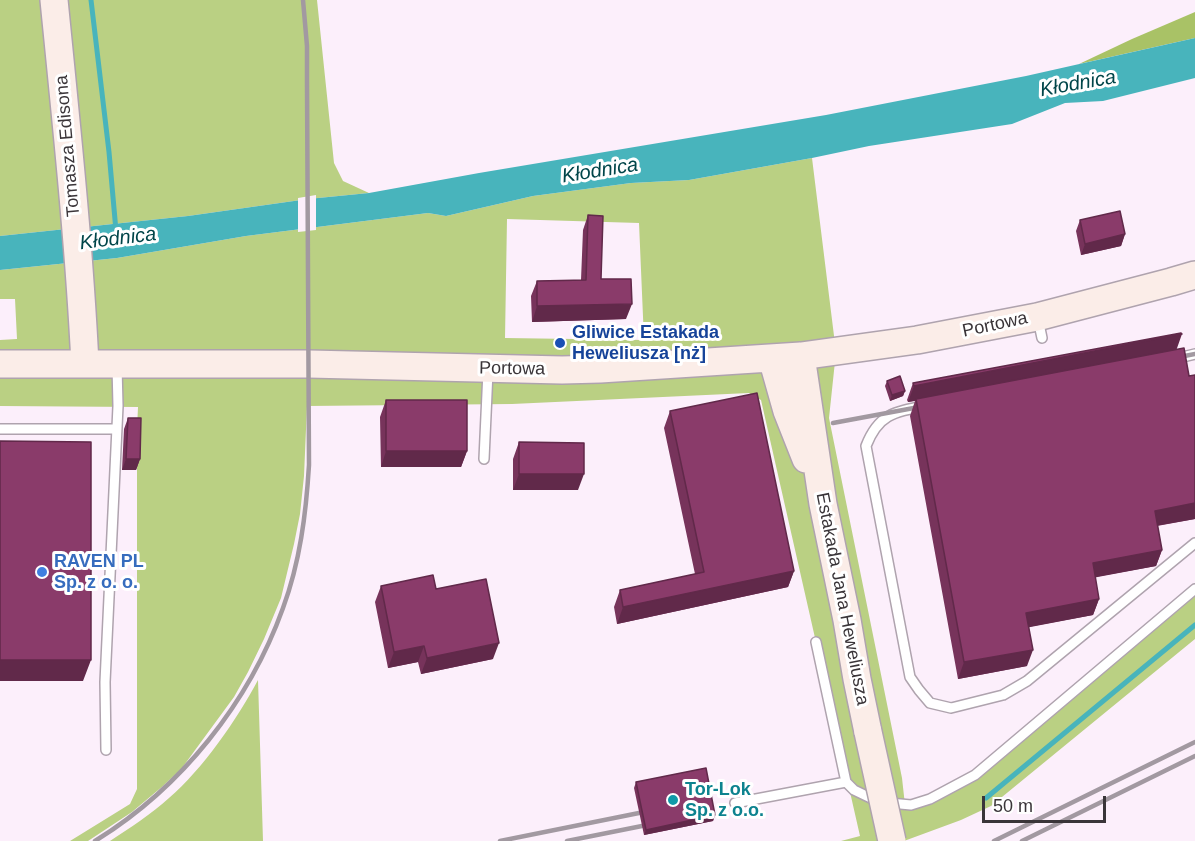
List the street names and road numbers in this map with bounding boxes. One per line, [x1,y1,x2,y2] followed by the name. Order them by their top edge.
[51,74,85,218] street label: Tomasza Edisona
[960,308,1030,342] street label: Portowa
[479,358,545,380] street label: Portowa
[811,491,873,707] street label: Estakada Jana Heweliusza

